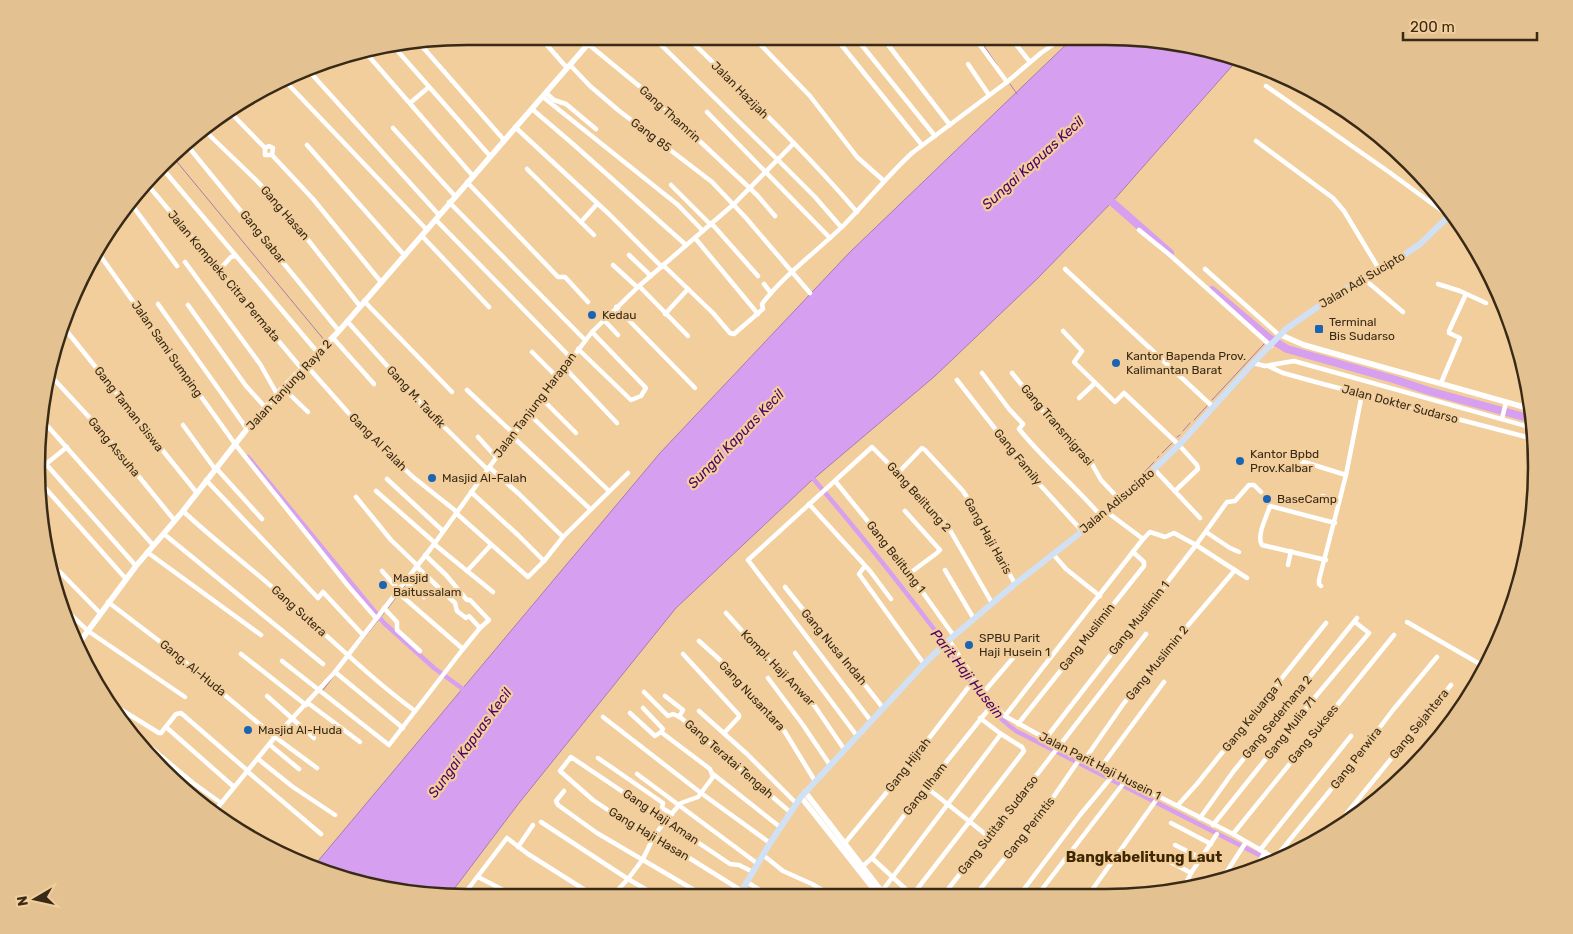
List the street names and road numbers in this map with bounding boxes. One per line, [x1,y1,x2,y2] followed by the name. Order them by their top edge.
[708,58,772,122] street label: Jalan Hazijah
[636,83,704,145] street label: Gang Thamrin
[628,115,674,155] street label: Gang 85
[258,183,312,243] street label: Gang Hasan
[165,207,283,345] street label: Jalan Kompleks Citra Permata
[237,207,289,267] street label: Gang Sabar
[1317,249,1407,311] street label: Jalan Adi Sucipto
[128,298,206,400] street label: Jalan Sami Sumping
[244,337,334,433] street label: Jalan Tanjung Raya 2
[491,350,579,460] street label: Jalan Tanjung Harapan
[384,363,449,432] street label: Gang M. Taufik
[91,364,167,454] street label: Gang Taman Siswa
[1018,381,1096,469] street label: Gang Transmigrasi
[1340,382,1460,426] street label: Jalan Dokter Sudarso
[346,410,410,474] street label: Gang Al Falah
[85,414,143,480] street label: Gang Assuha
[991,426,1045,488] street label: Gang Family
[884,459,954,535] street label: Gang Belitung 2
[1077,466,1157,536] street label: Jalan Adisucipto
[961,495,1015,577] street label: Gang Haji Haris
[864,518,928,596] street label: Gang Belitung 1
[1106,578,1172,658] street label: Gang Muslimin 1
[269,583,329,639] street label: Gang Sutera
[1056,600,1118,674] street label: Gang Muslimin
[798,606,870,688] street label: Gang Nusa Indah
[1123,623,1191,703] street label: Gang Muslimin 2
[738,627,818,709] street label: Kompl. Haji Anwar
[157,637,229,699] street label: Gang. Al-Huda
[716,658,788,734] street label: Gang Nusantara
[1239,673,1315,761] street label: Gang Sederhana 2
[1219,676,1287,754] street label: Gang Keluarga 7
[1387,686,1451,762] street label: Gang Sejahtera
[1261,694,1319,762] street label: Gang Mulia 71
[1285,702,1341,766] street label: Gang Sukses
[682,717,776,801] street label: Gang Teratai Tengah
[1327,724,1385,792] street label: Gang Perwira
[1037,729,1163,803] street label: Jalan Parit Haji Husein 1
[882,735,934,795] street label: Gang Hijrah
[900,760,950,818] street label: Gang Ilham
[955,773,1041,877] street label: Gang Sutitah Sudarso
[620,786,702,848] street label: Gang Haji Aman
[1000,794,1058,862] street label: Gang Perintis
[606,804,692,864] street label: Gang Haji Hasan

